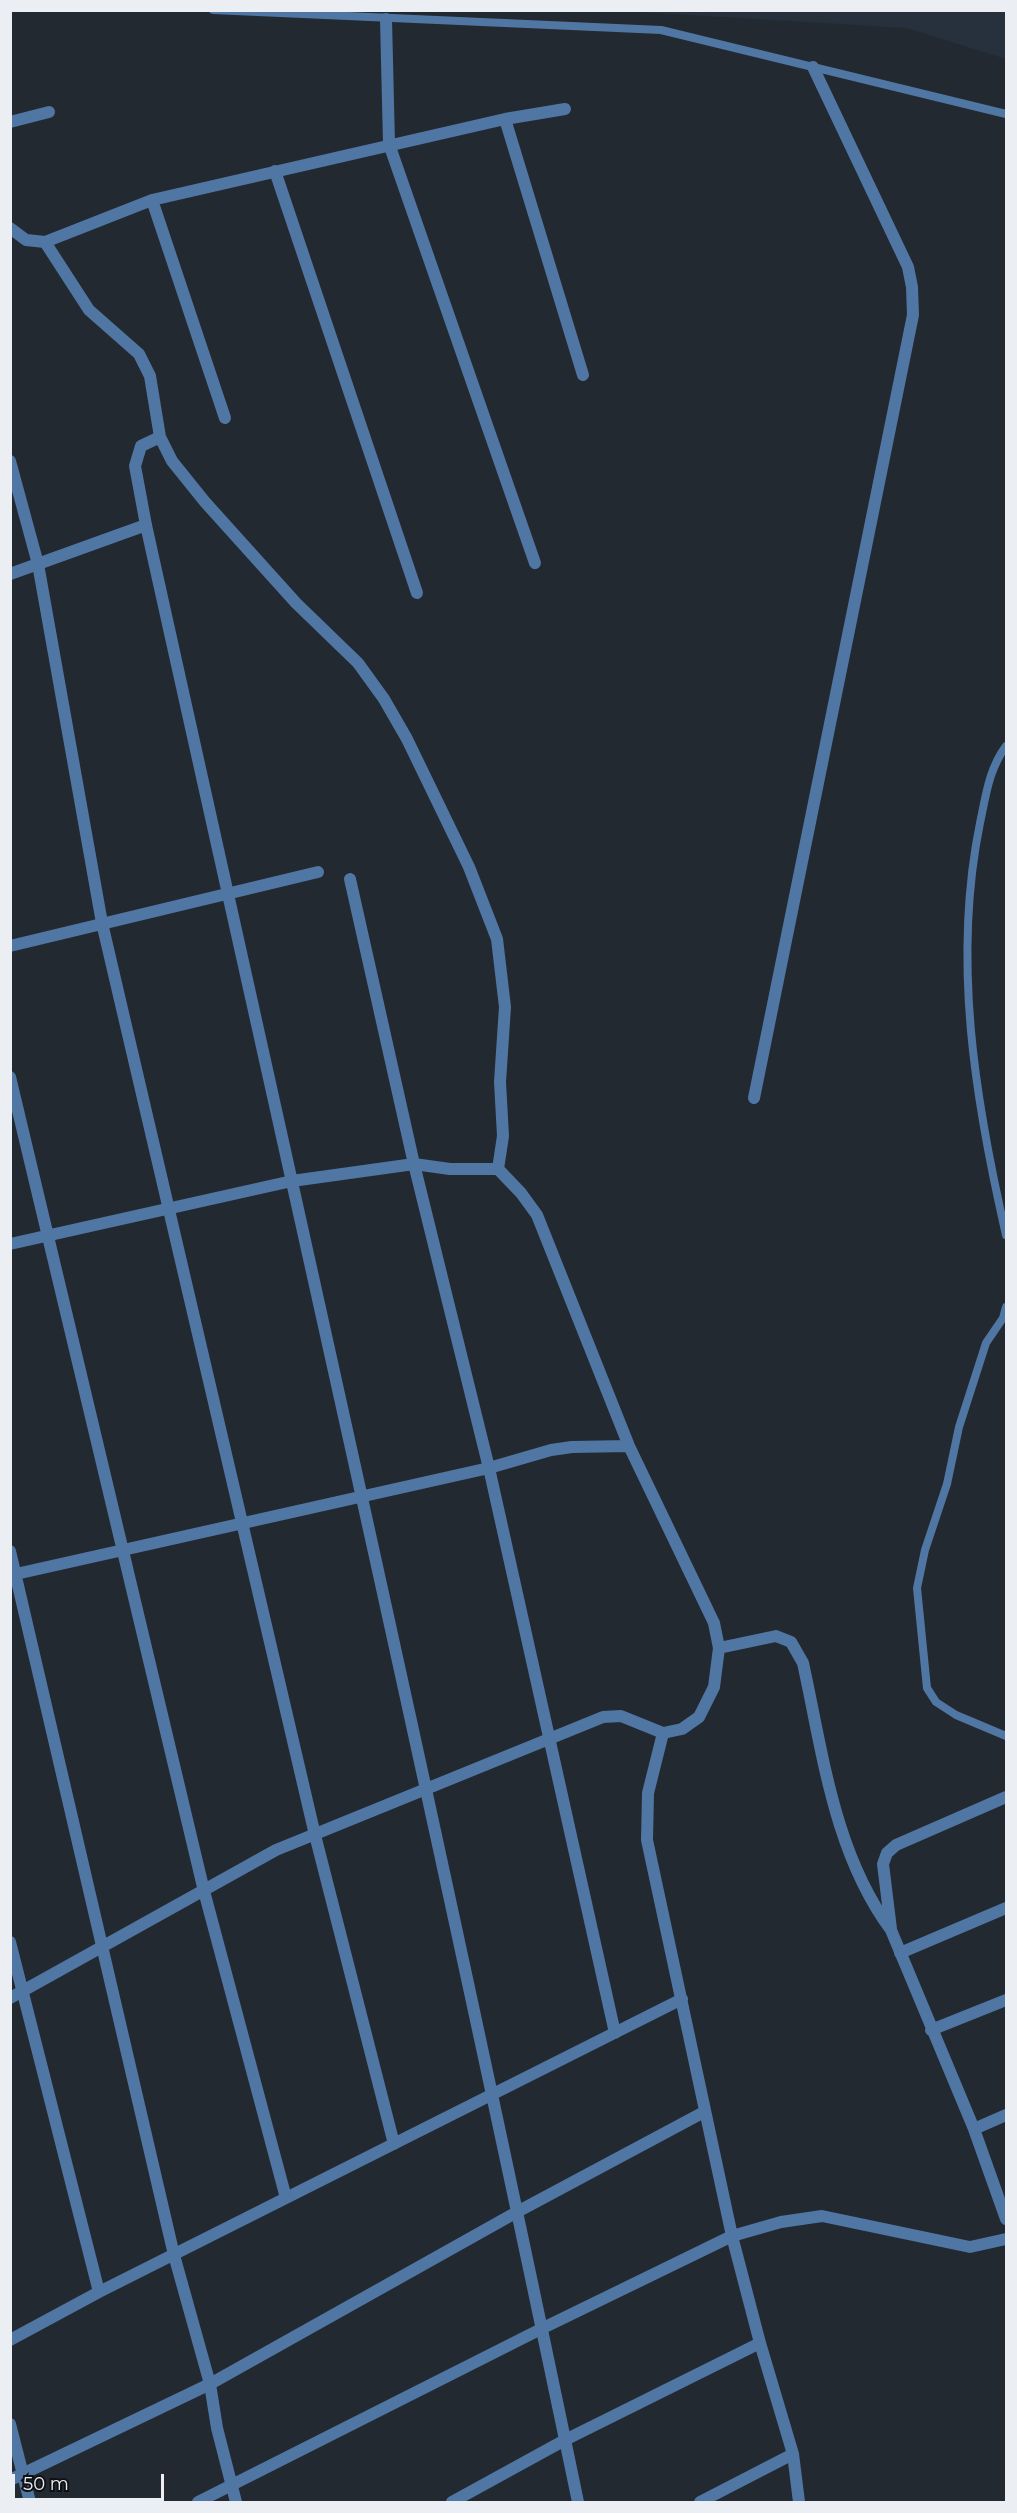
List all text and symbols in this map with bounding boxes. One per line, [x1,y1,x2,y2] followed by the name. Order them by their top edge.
[15,2462,166,2500] scale bar
[23,2473,69,2495] text: 50 m

